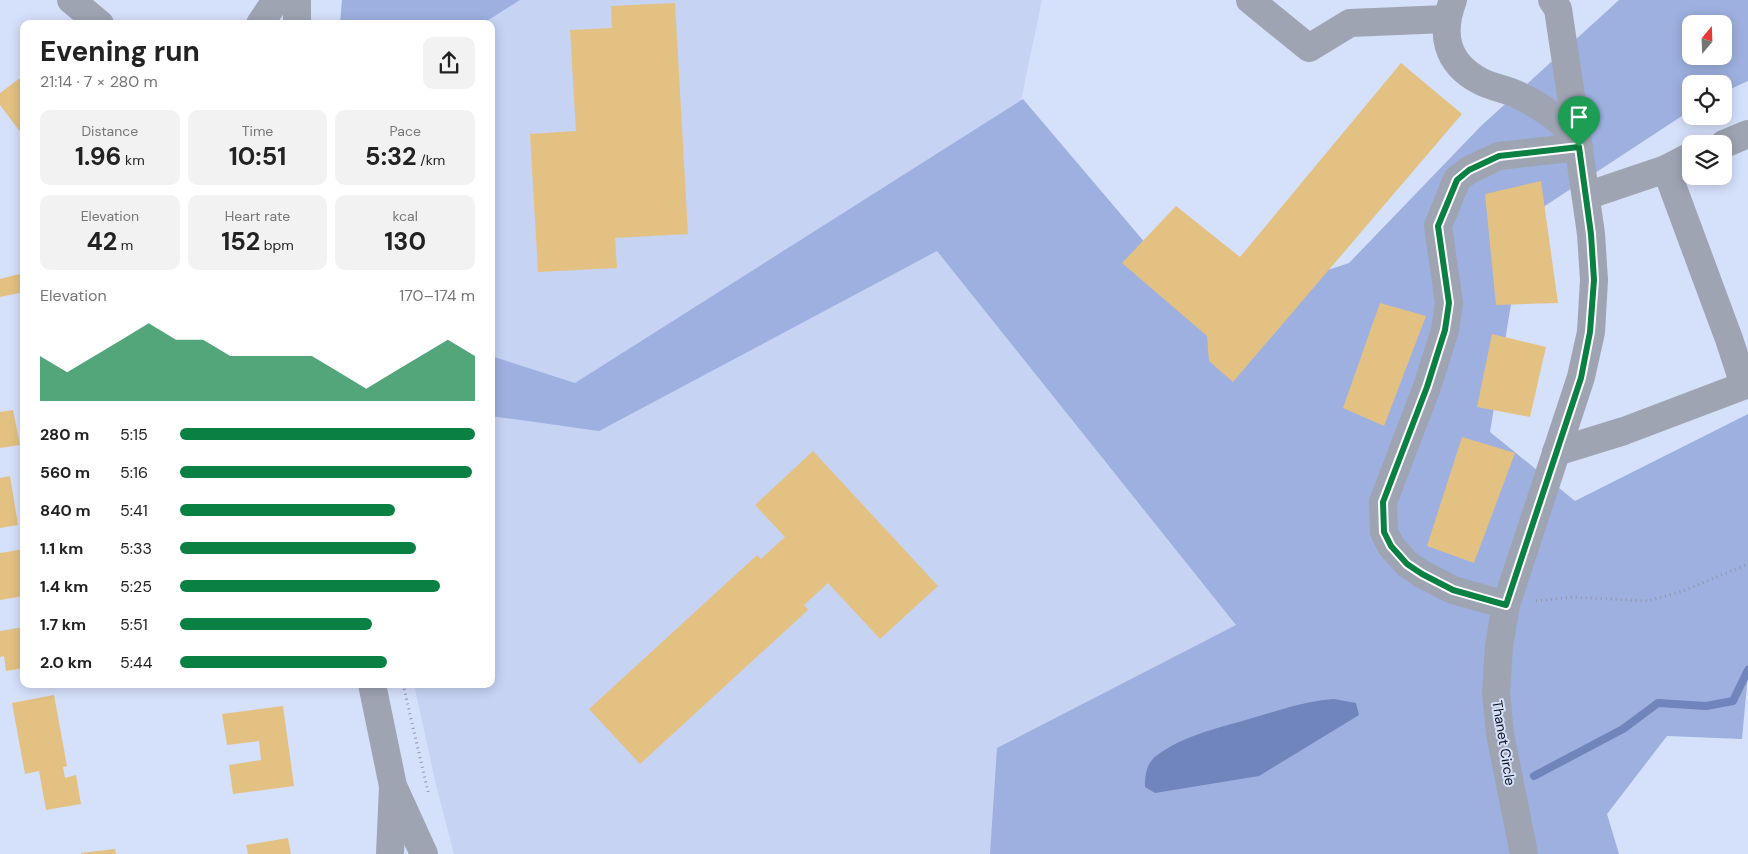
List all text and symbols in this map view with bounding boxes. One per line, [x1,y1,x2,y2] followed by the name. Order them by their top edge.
[1682,15,1732,65] north arrow
[1682,15,1732,185] map controls
[40,33,200,70] text: Evening run
[423,37,475,89] button: share
[40,71,158,92] text: 21:14 · 7 × 280 m
[1682,75,1732,125] button: locate
[1558,96,1600,147] pin
[1565,103,1593,131] icon: arrive
[81,122,138,140] text: Distance
[242,122,273,140] text: Time
[389,122,421,140] text: Pace
[1682,135,1732,185] button: layers
[75,140,121,173] text: 1.96
[229,140,286,173] text: 10:51
[365,140,416,173] text: 5:32
[121,151,145,169] text: km
[416,151,445,169] text: /km
[81,207,139,225] text: Elevation
[225,207,290,225] text: Heart rate
[393,207,418,225] text: kcal
[86,225,117,258] text: 42
[221,225,260,258] text: 152
[384,225,426,258] text: 130
[117,236,133,254] text: m
[260,236,294,254] text: bpm
[40,285,107,306] text: Elevation
[399,285,475,306] text: 170–174 m
[40,424,89,445] text: 280 m
[120,424,148,445] text: 5:15
[40,462,90,483] text: 560 m
[120,462,148,483] text: 5:16
[40,500,91,521] text: 840 m
[120,500,148,521] text: 5:41
[40,538,83,559] text: 1.1 km
[120,538,152,559] text: 5:33
[40,576,88,597] text: 1.4 km
[120,576,152,597] text: 5:25
[40,614,86,635] text: 1.7 km
[120,614,148,635] text: 5:51
[40,652,92,673] text: 2.0 km
[120,652,152,673] text: 5:44
[1488,699,1520,787] street label: Thanet Circle

